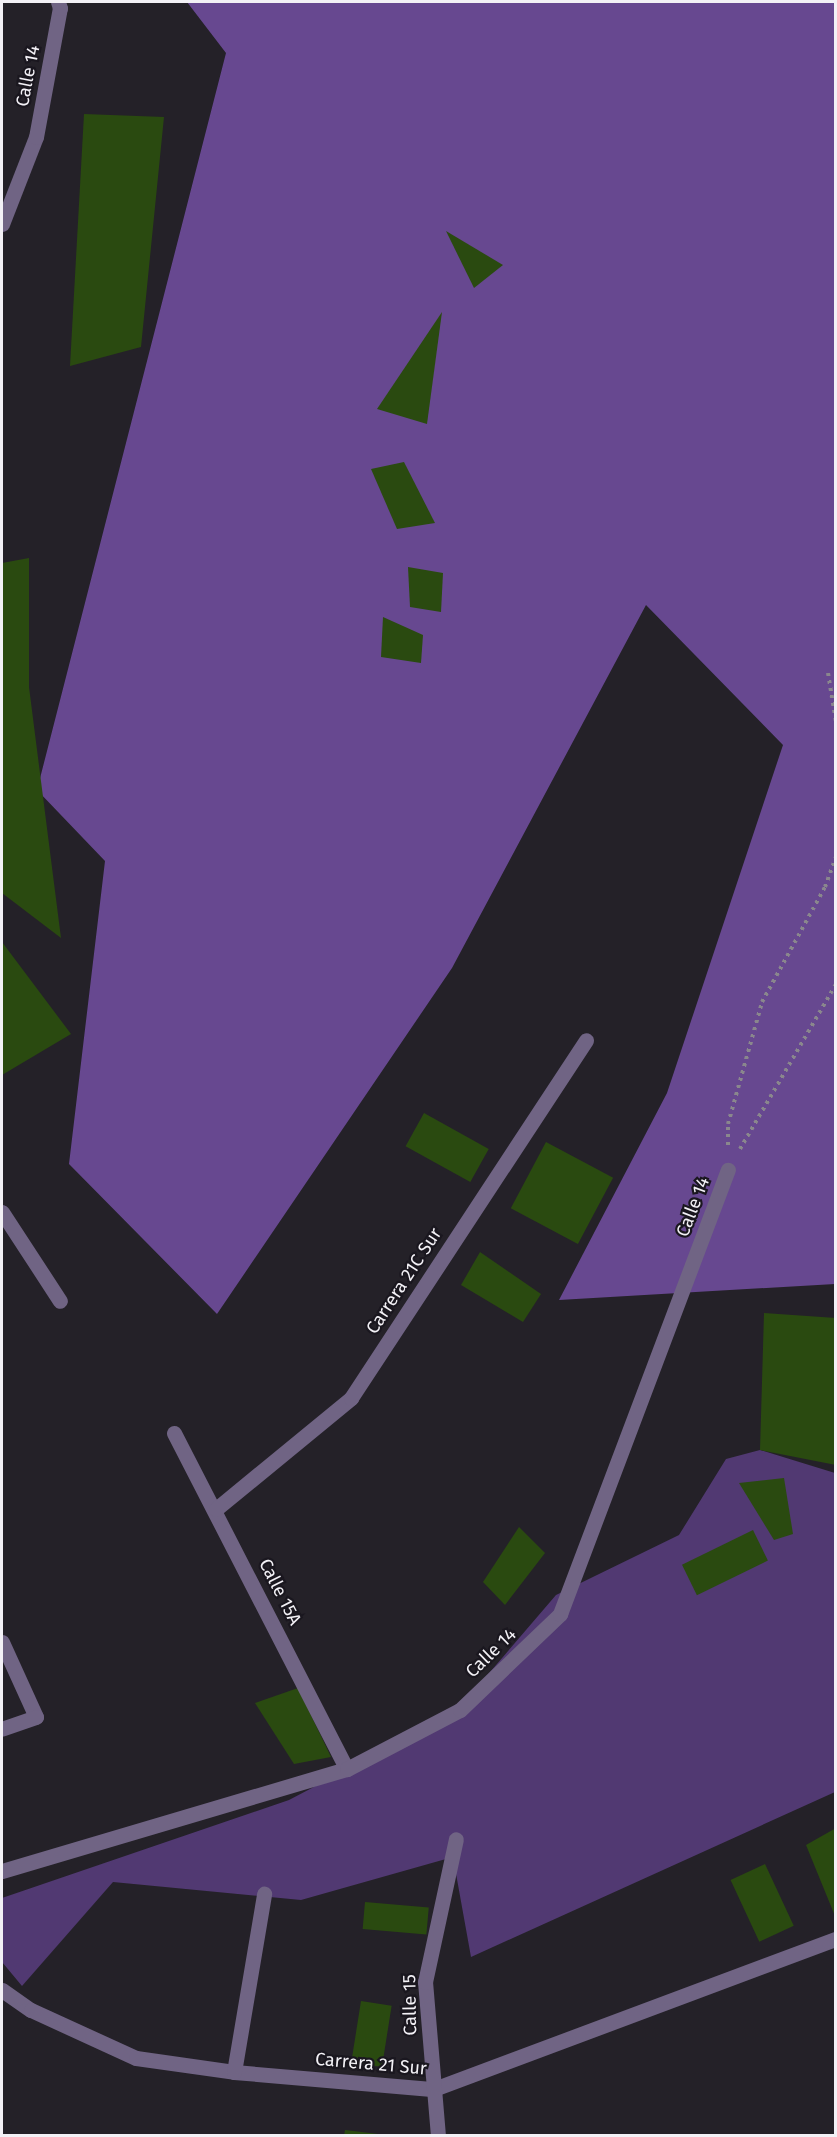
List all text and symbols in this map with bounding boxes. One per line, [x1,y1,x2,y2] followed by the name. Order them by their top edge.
[11,44,45,108] street label: Calle 14
[672,1174,714,1240] street label: Calle 14
[362,1224,446,1338] street label: Carrera 21C Sur
[254,1555,306,1629] street label: Calle 15A
[461,1624,521,1682] street label: Calle 14
[399,1974,421,2036] street label: Calle 15
[314,2048,428,2080] street label: Carrera 21 Sur

